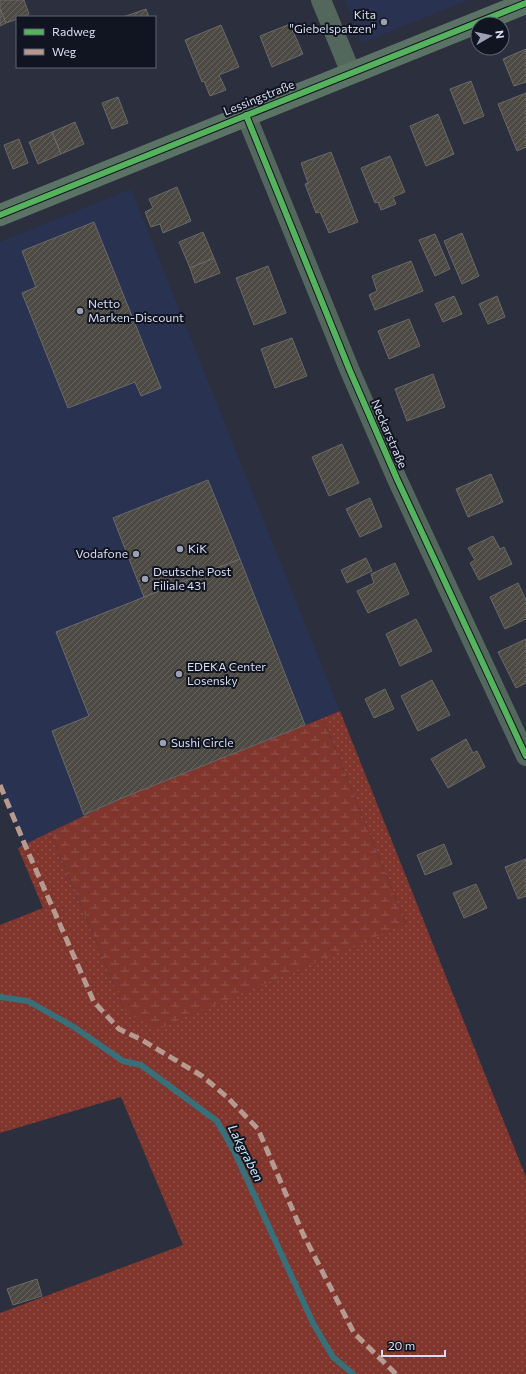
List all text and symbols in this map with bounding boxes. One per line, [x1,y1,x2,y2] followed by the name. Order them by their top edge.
[289,7,376,35] place label: Kita "Giebelspatzen"
[16,16,156,68] legend
[470,16,510,56] north arrow
[379,17,389,27] marker: Kita "Giebelspatzen"
[52,24,96,38] text: Radweg
[493,29,507,39] text: N
[52,44,77,58] text: Weg
[221,76,296,118] street label: Lessingstraße
[88,296,184,324] place label: Netto Marken-Discount
[75,306,85,316] marker: Netto Marken-Discount
[369,397,411,470] street label: Neckarstraße
[188,541,207,555] place label: KiK
[175,544,185,554] marker: KiK
[75,546,128,560] place label: Vodafone
[131,549,141,559] marker: Vodafone
[153,564,231,592] place label: Deutsche Post Filiale 431
[140,574,150,584] marker: Deutsche Post Filiale 431
[187,659,266,687] place label: EDEKA Center Losensky
[174,669,184,679] marker: EDEKA Center Losensky
[171,735,234,749] place label: Sushi Circle
[158,738,168,748] marker: Sushi Circle
[225,1122,267,1184] water label: Lakgraben
[382,1332,445,1358] scale bar
[388,1338,415,1352] text: 20 m

